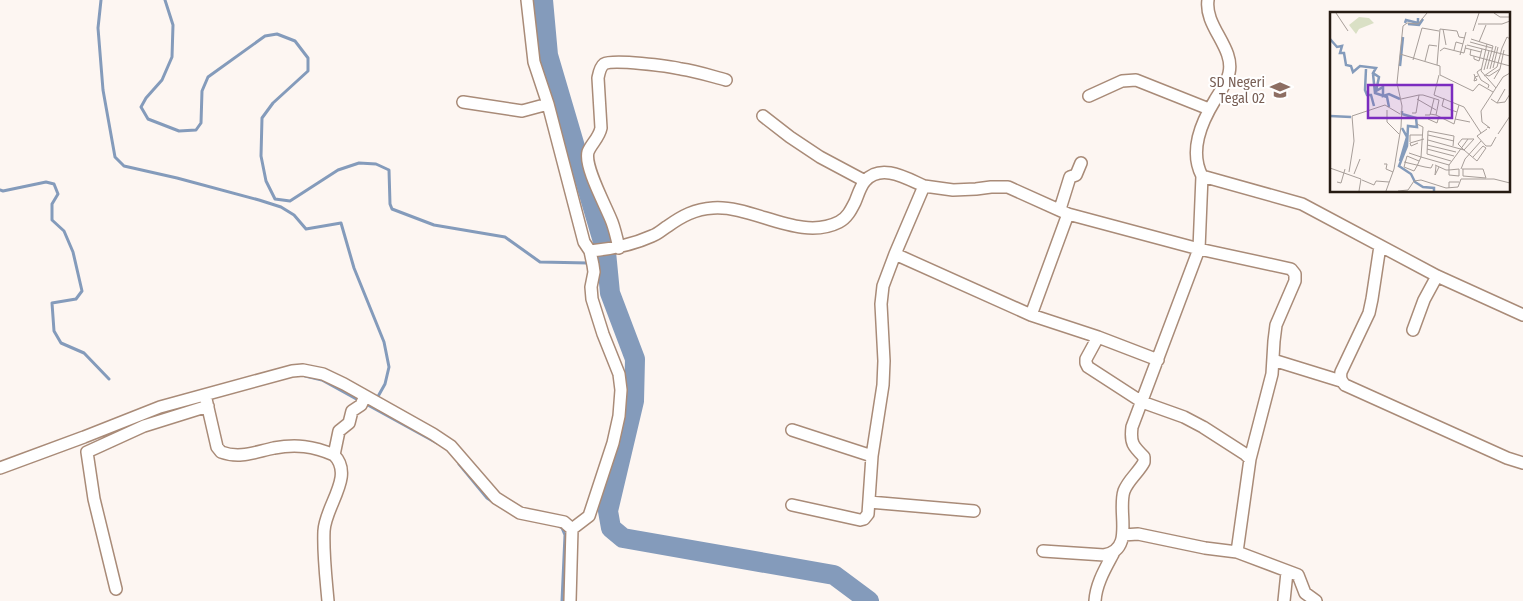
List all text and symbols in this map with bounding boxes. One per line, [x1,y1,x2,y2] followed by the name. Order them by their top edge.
[1330,12,1510,192] inset map
[1210,74,1265,107] place label: SD Negeri Tegal 02
[1269,79,1291,101] school or university icon: SD Negeri Tegal 02

